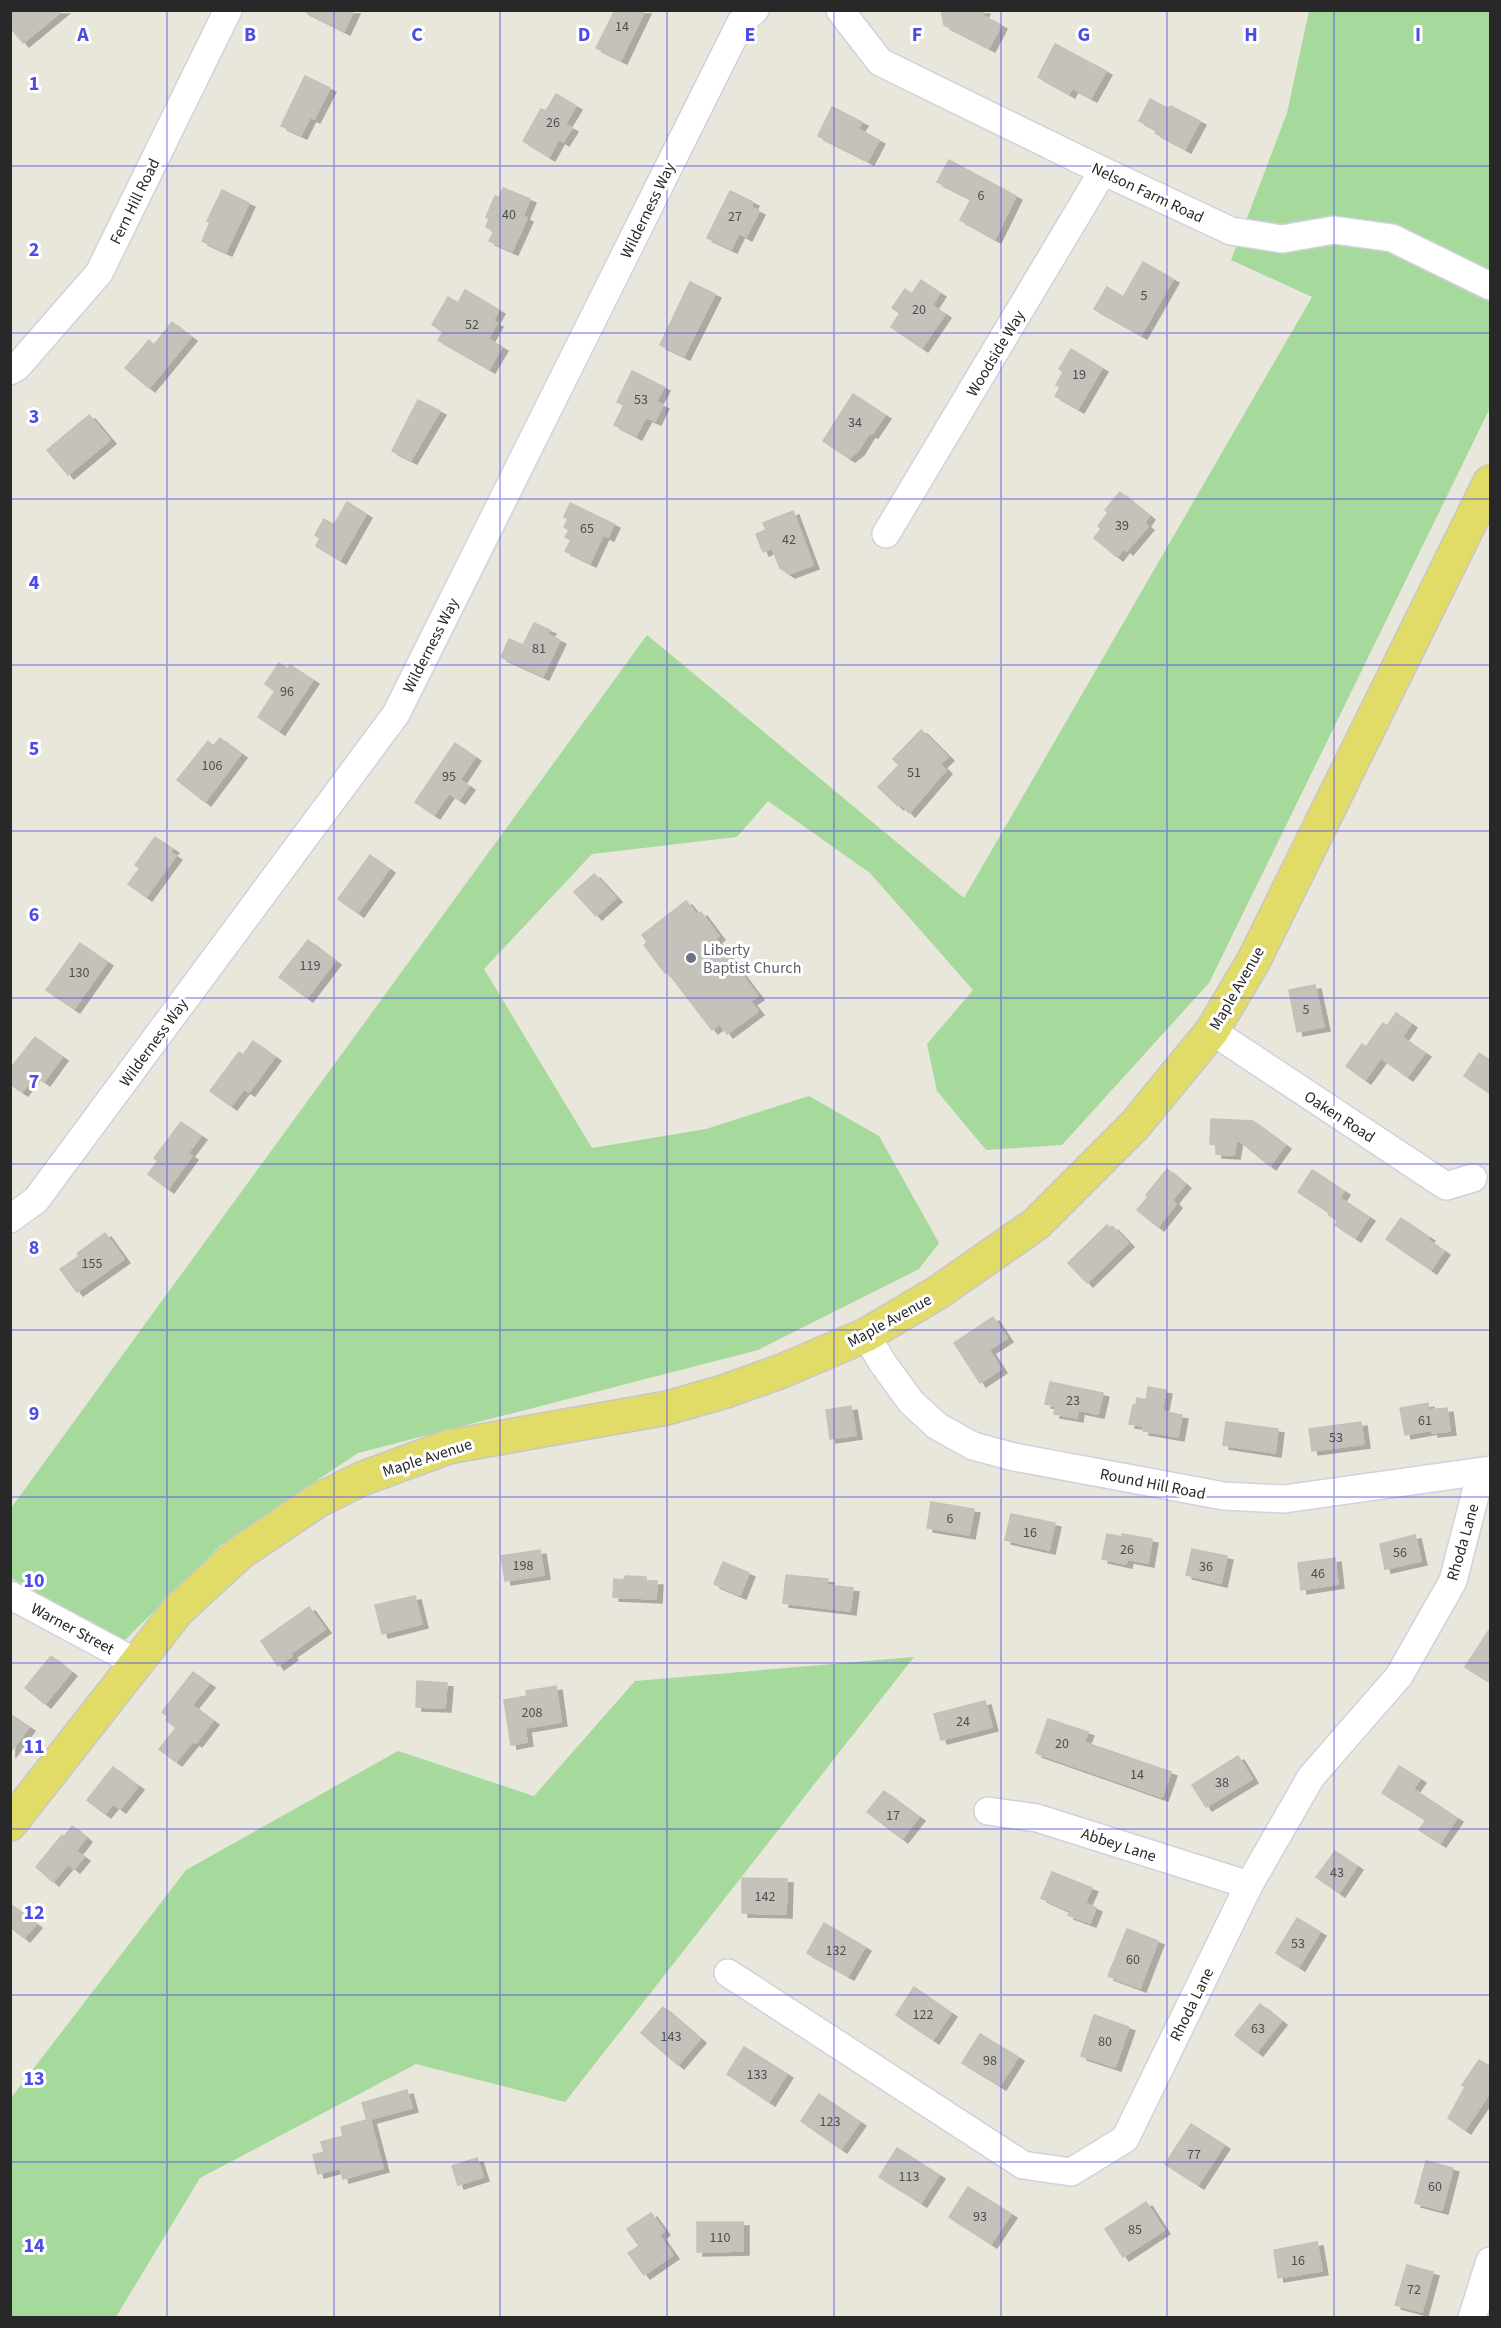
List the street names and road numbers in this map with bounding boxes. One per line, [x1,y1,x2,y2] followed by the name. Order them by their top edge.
[105,155,165,248] street label: Fern Hill Road
[1088,157,1207,229] street label: Nelson Farm Road
[615,158,681,262] street label: Wilderness Way
[961,306,1031,401] street label: Woodside Way
[397,594,465,697] street label: Wilderness Way
[1204,943,1270,1034] street label: Maple Avenue
[114,994,194,1091] street label: Wilderness Way
[1300,1086,1379,1148] street label: Oaken Road
[843,1289,936,1353] street label: Maple Avenue
[380,1433,475,1483] street label: Maple Avenue
[1098,1463,1208,1505] street label: Round Hill Road
[1441,1501,1484,1583] street label: Rhoda Lane
[27,1598,119,1660] street label: Warner Street
[1078,1822,1159,1867] street label: Abbey Lane
[1165,1964,1219,2045] street label: Rhoda Lane

